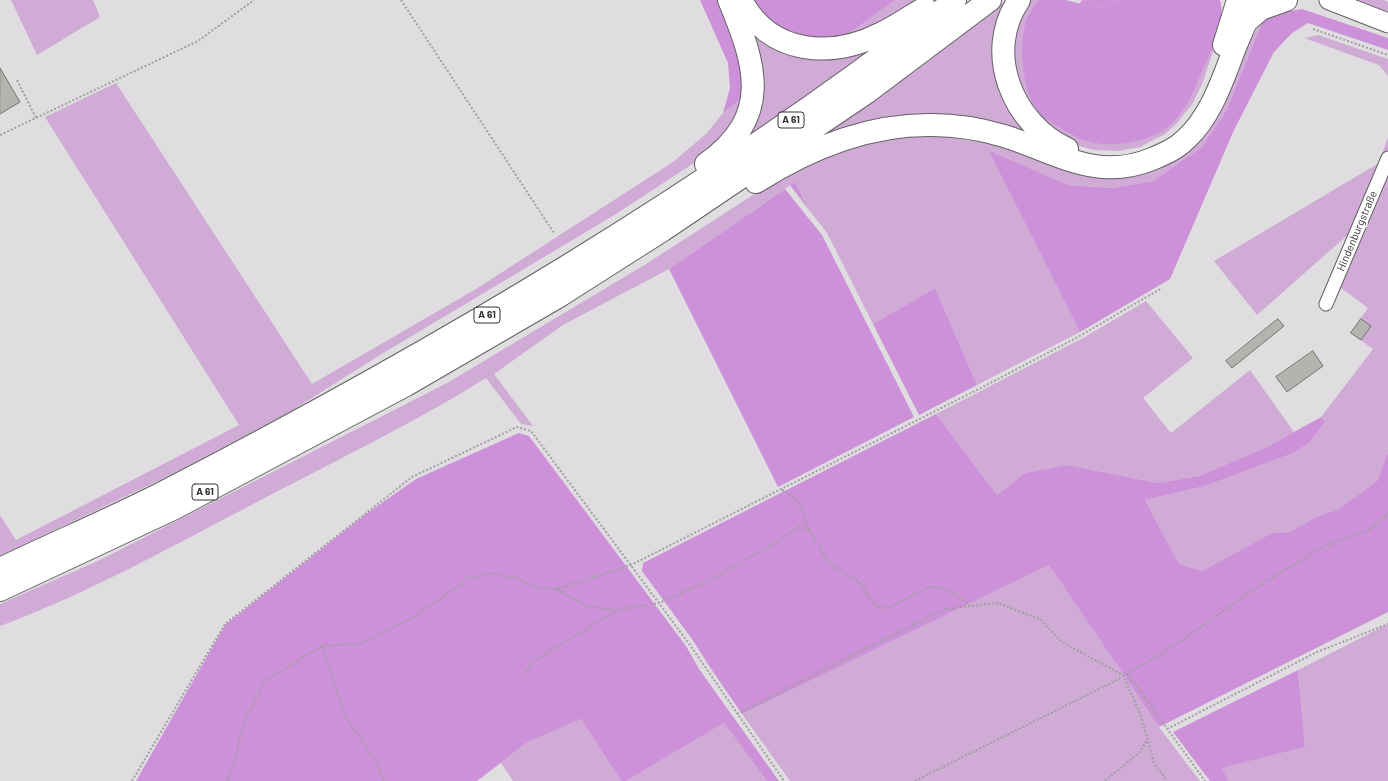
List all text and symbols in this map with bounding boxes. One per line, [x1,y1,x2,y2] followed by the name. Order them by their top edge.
[778,112,804,128] road number: A 61
[1334,189,1380,273] street label: Hindenburgstraße
[474,307,500,323] road number: A 61
[192,484,218,500] road number: A 61

